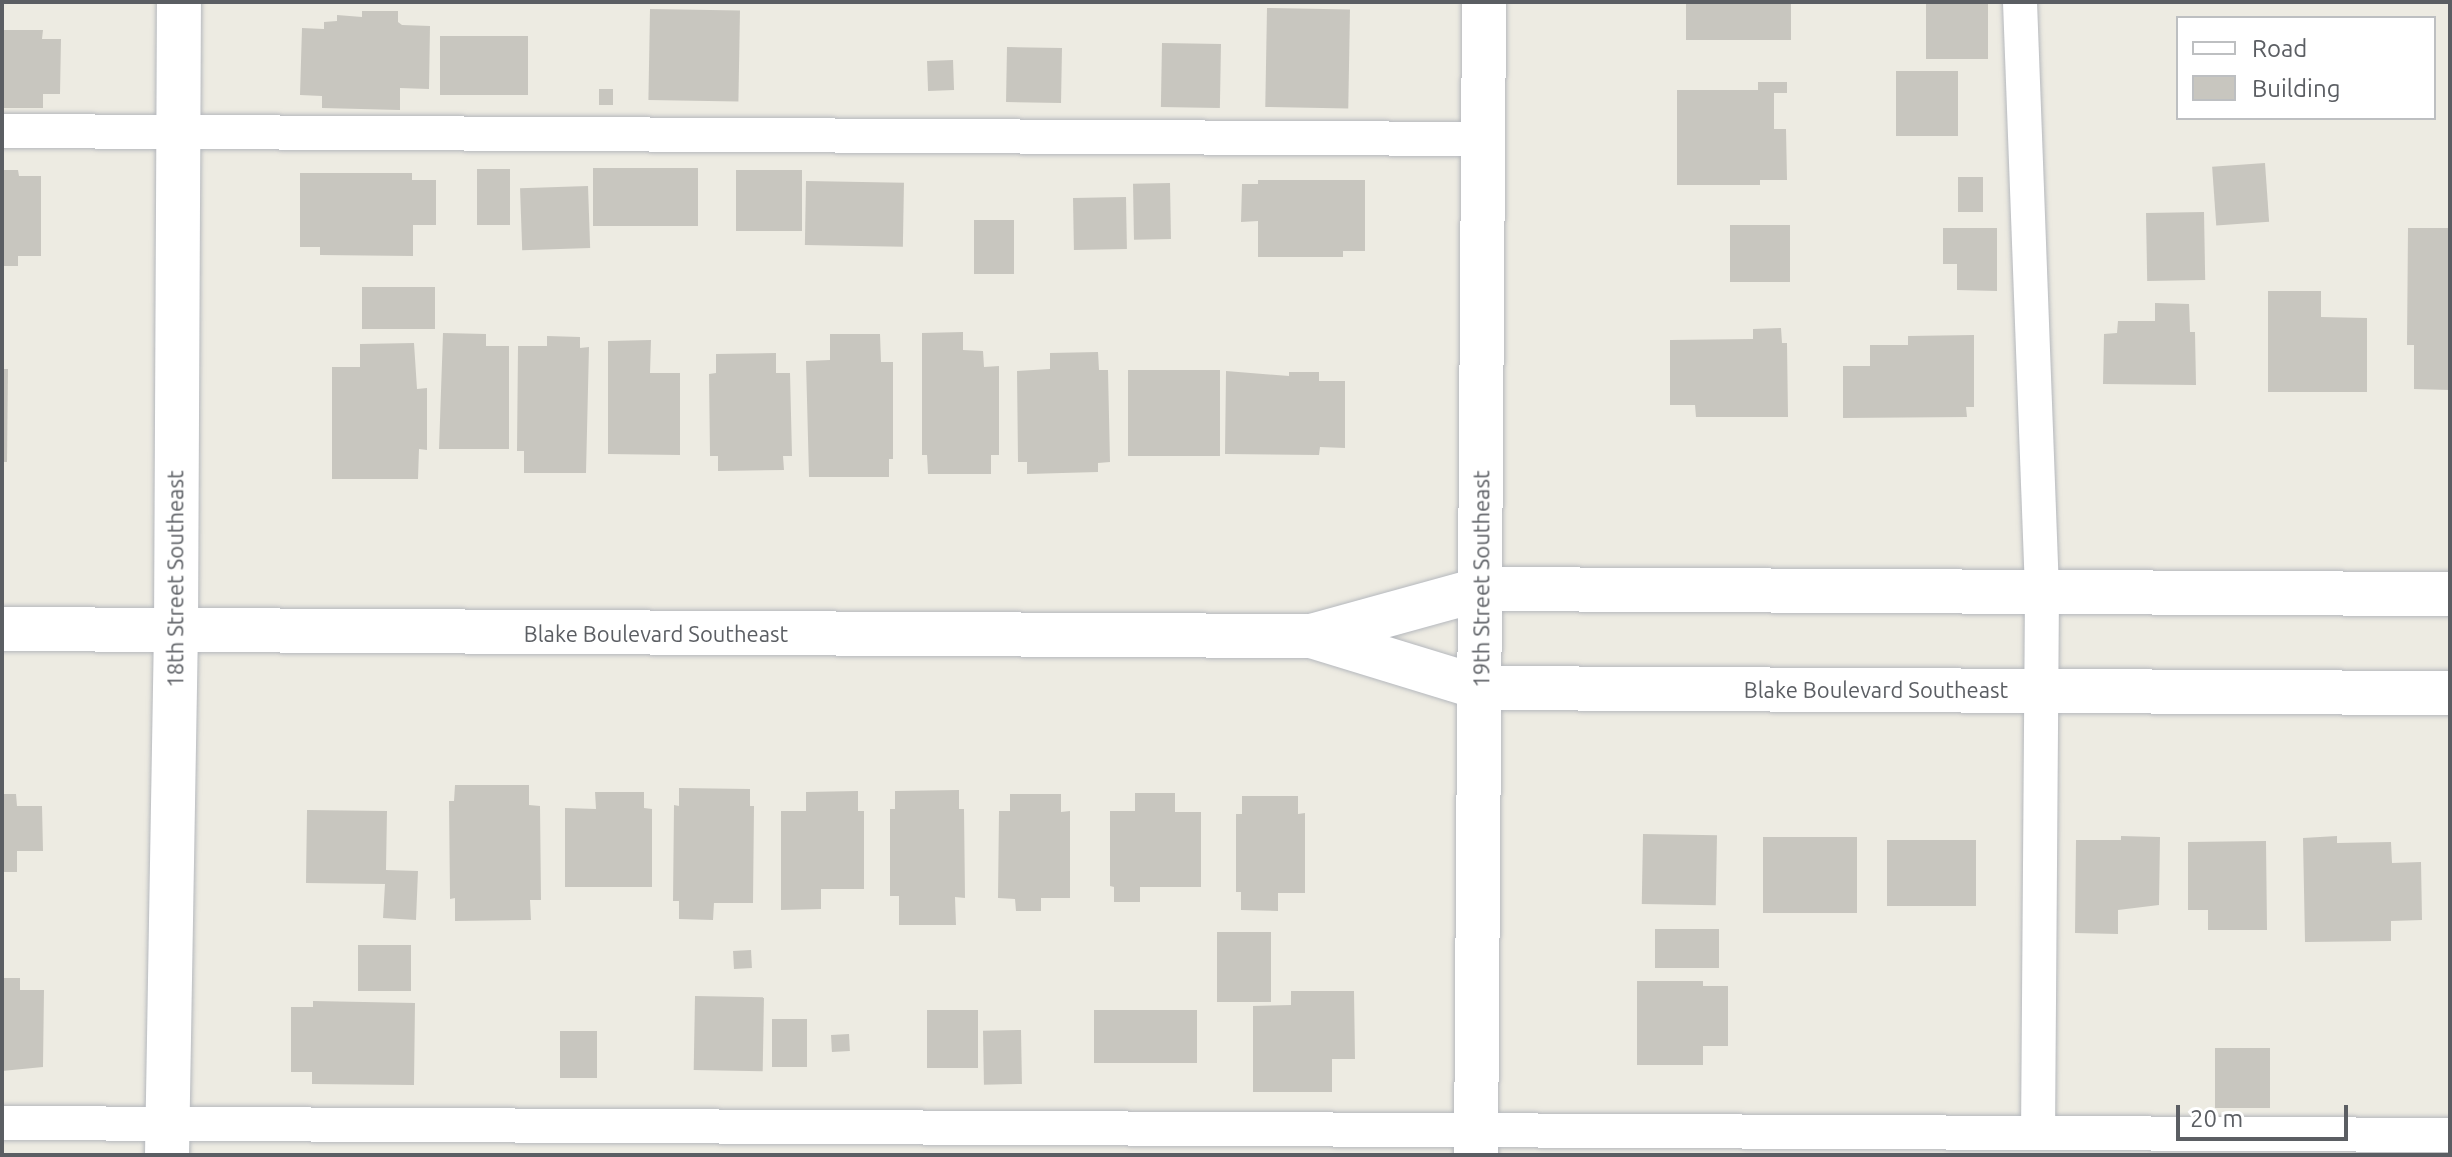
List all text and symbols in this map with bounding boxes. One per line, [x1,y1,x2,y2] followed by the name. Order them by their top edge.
[2176,16,2436,120] legend
[2252,35,2307,62] text: Road
[2252,75,2340,102] text: Building
[162,470,188,688] street label: 18th Street Southeast
[1468,470,1494,688] street label: 19th Street Southeast
[524,621,788,647] street label: Blake Boulevard Southeast
[1744,677,2008,703] street label: Blake Boulevard Southeast
[2180,1089,2352,1139] scale bar
[2190,1105,2243,1132] text: 20 m

